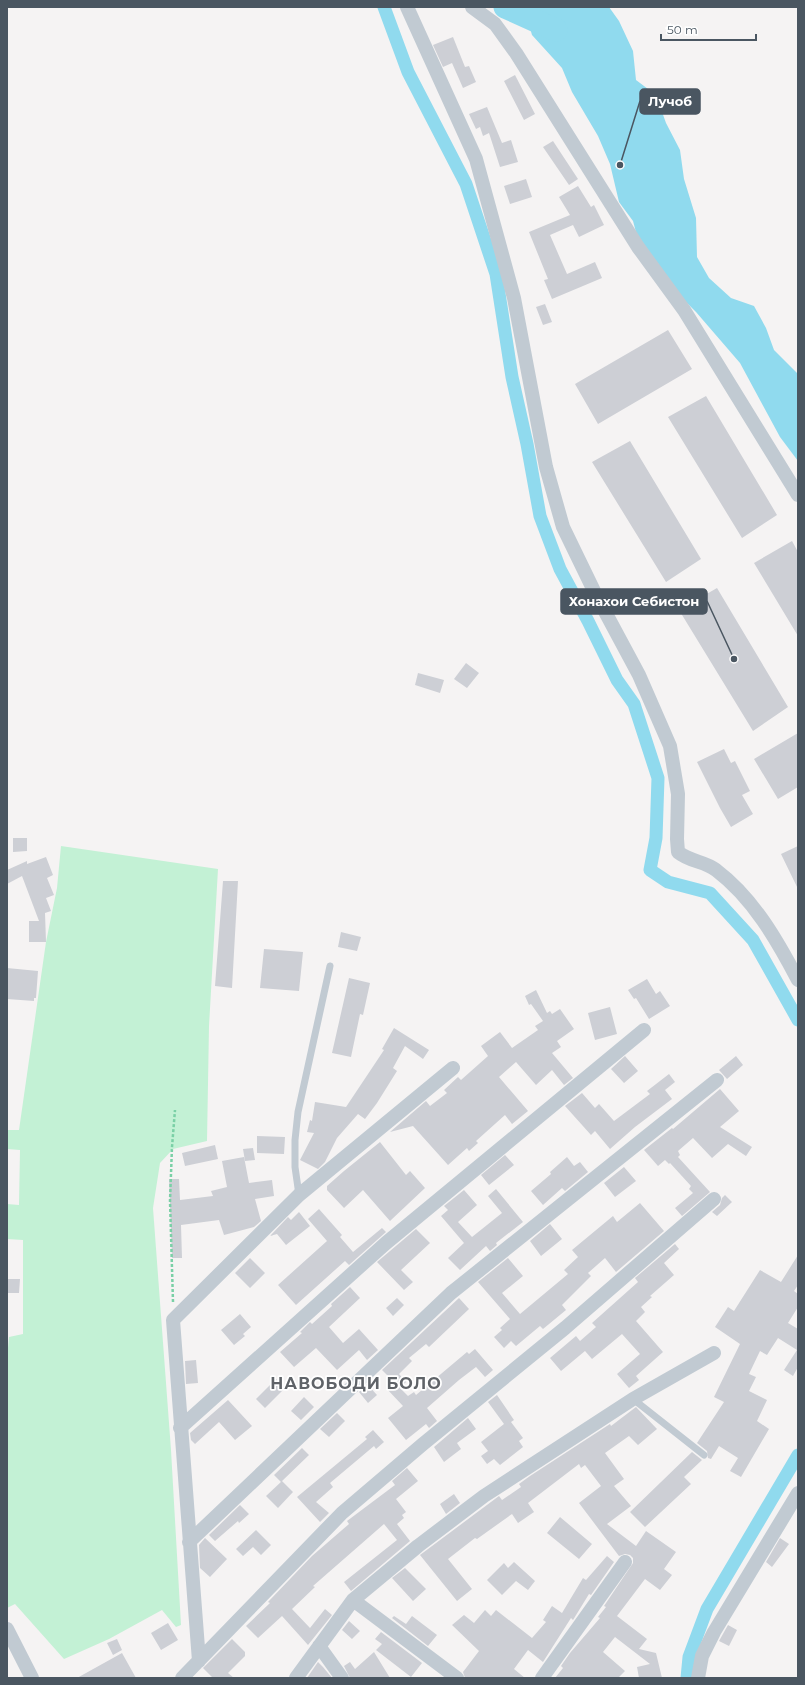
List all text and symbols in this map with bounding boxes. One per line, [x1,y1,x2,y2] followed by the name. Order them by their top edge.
[661,16,756,42] scale bar
[667,22,698,37] text: 50 m
[640,89,700,114] callout: Лучоб
[648,93,692,109] text: Лучоб
[561,589,707,614] callout: Хонахои Себистон
[569,593,699,609] text: Хонахои Себистон
[270,1374,442,1393] district label: НАВОБОДИ БОЛО

